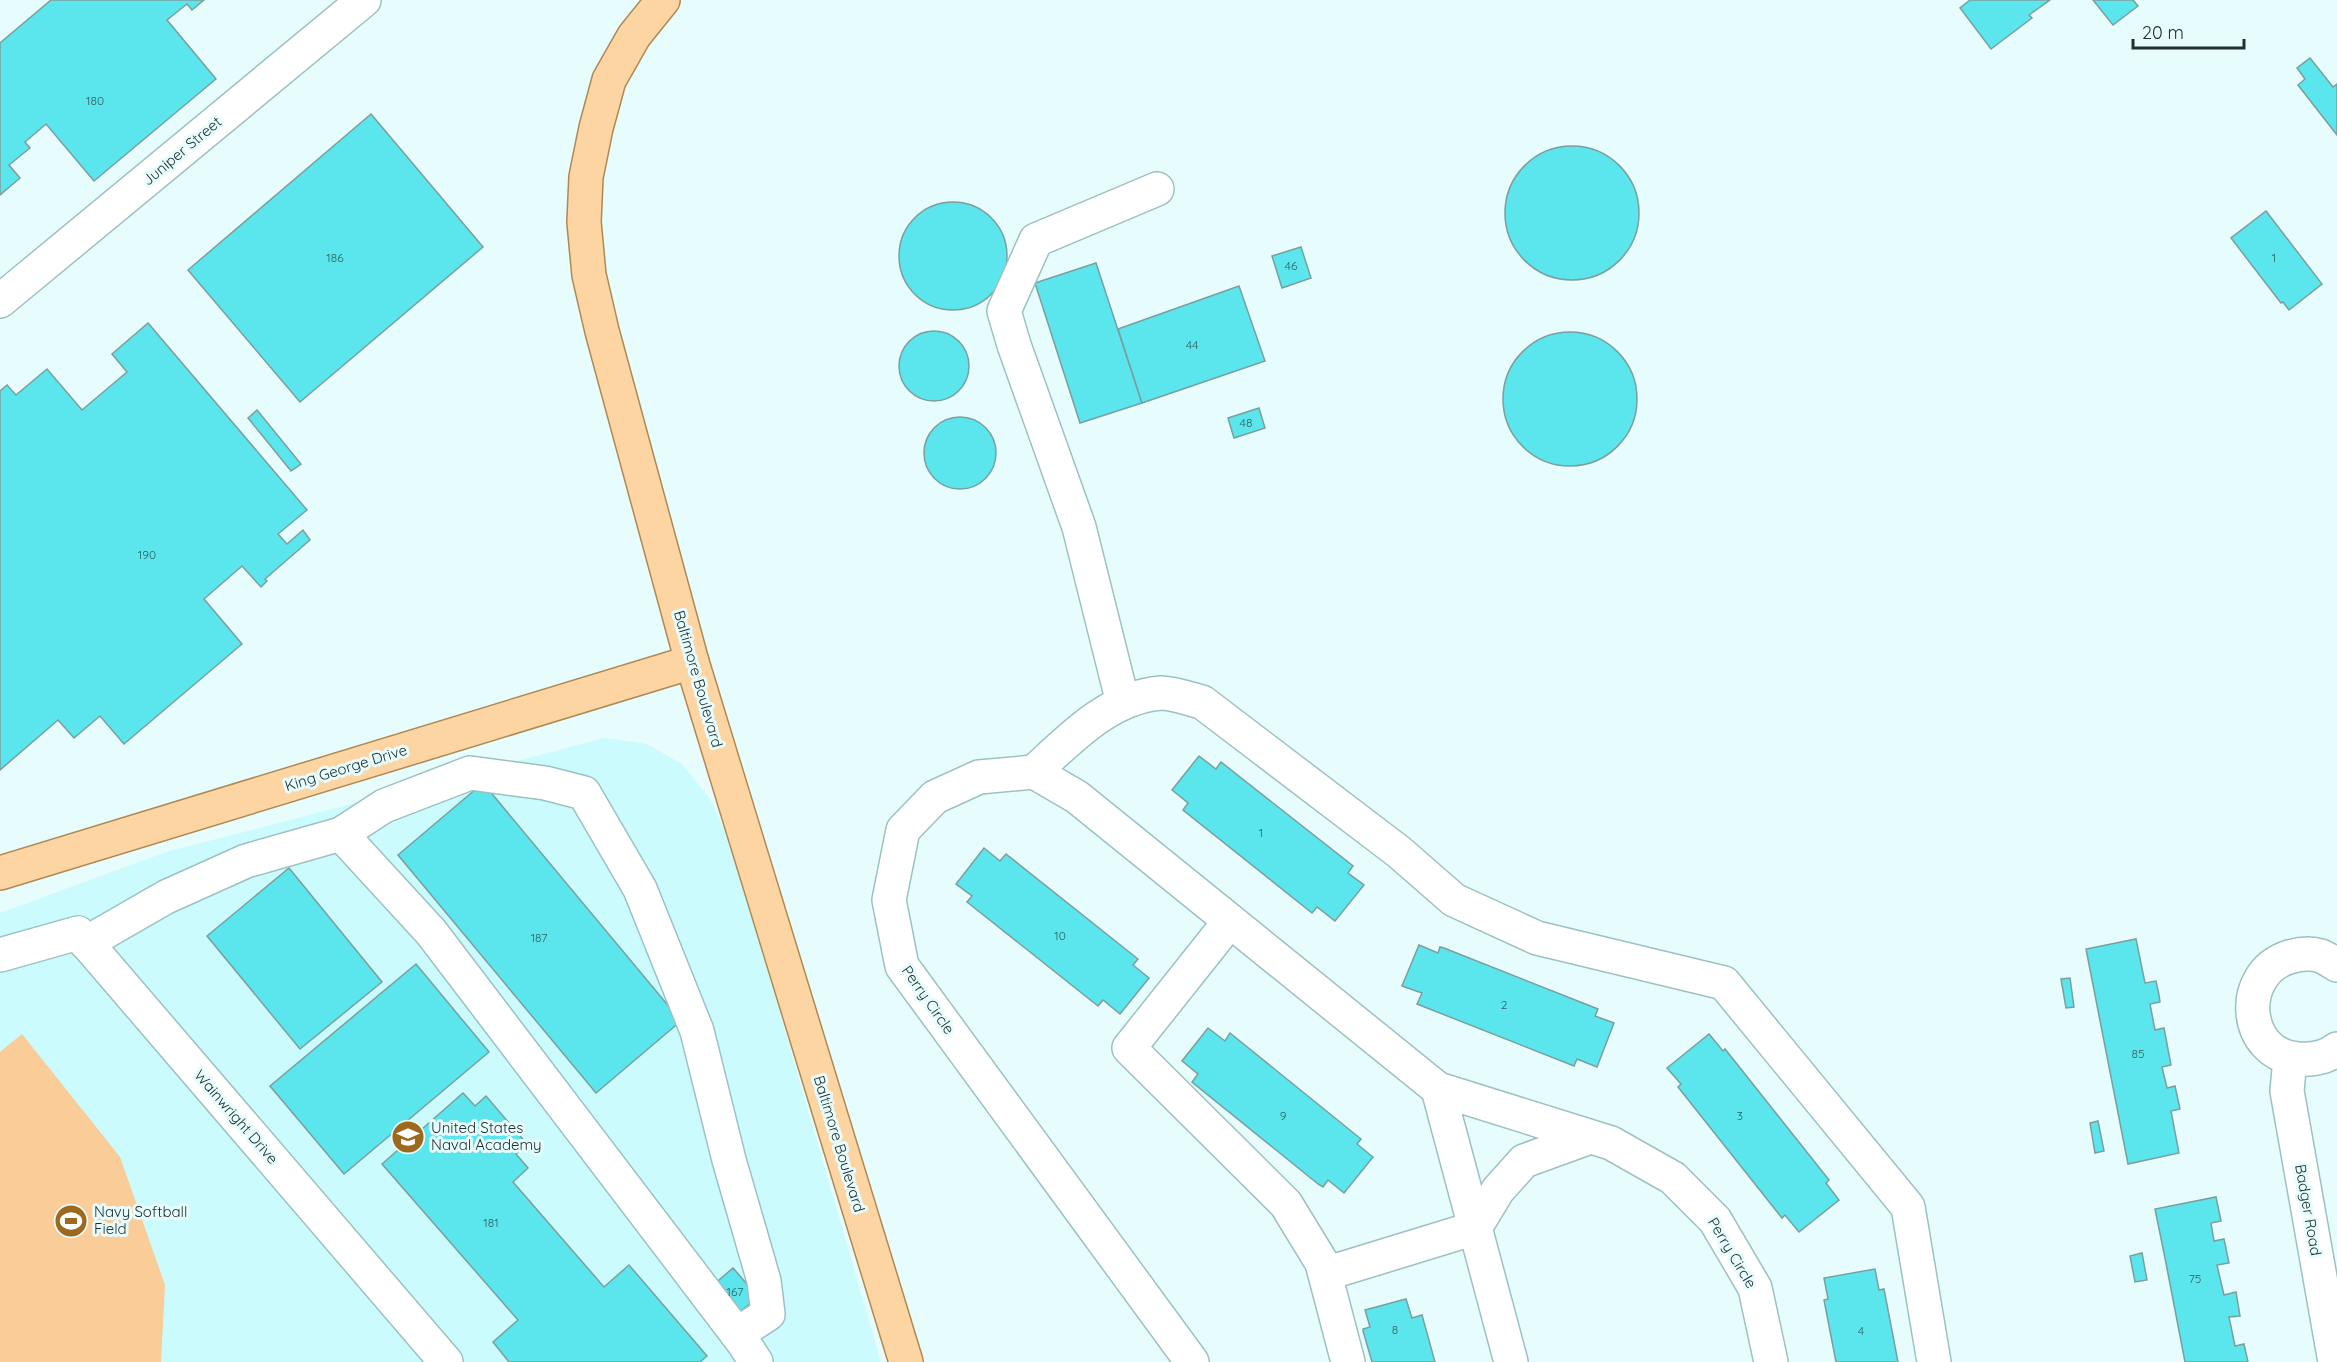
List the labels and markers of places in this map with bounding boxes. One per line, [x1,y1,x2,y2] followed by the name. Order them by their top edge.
[431,1118,542,1154] place label: United States Naval Academy
[390,1119,426,1155] school or university icon: United States Naval Academy
[94,1202,187,1238] place label: Navy Softball Field
[53,1203,89,1239] sports icon: Navy Softball Field

